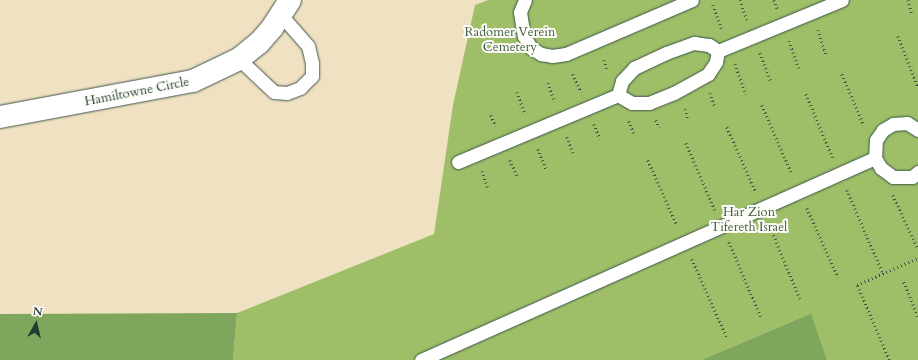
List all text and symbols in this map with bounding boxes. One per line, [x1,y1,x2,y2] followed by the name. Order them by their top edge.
[465,25,555,56] park label: Radomer Verein Cemetery
[83,74,191,110] street label: Hamiltowne Circle
[711,205,787,236] park label: Har Zion Tifereth Israel
[16,304,56,344] north arrow
[32,304,44,320] text: N

